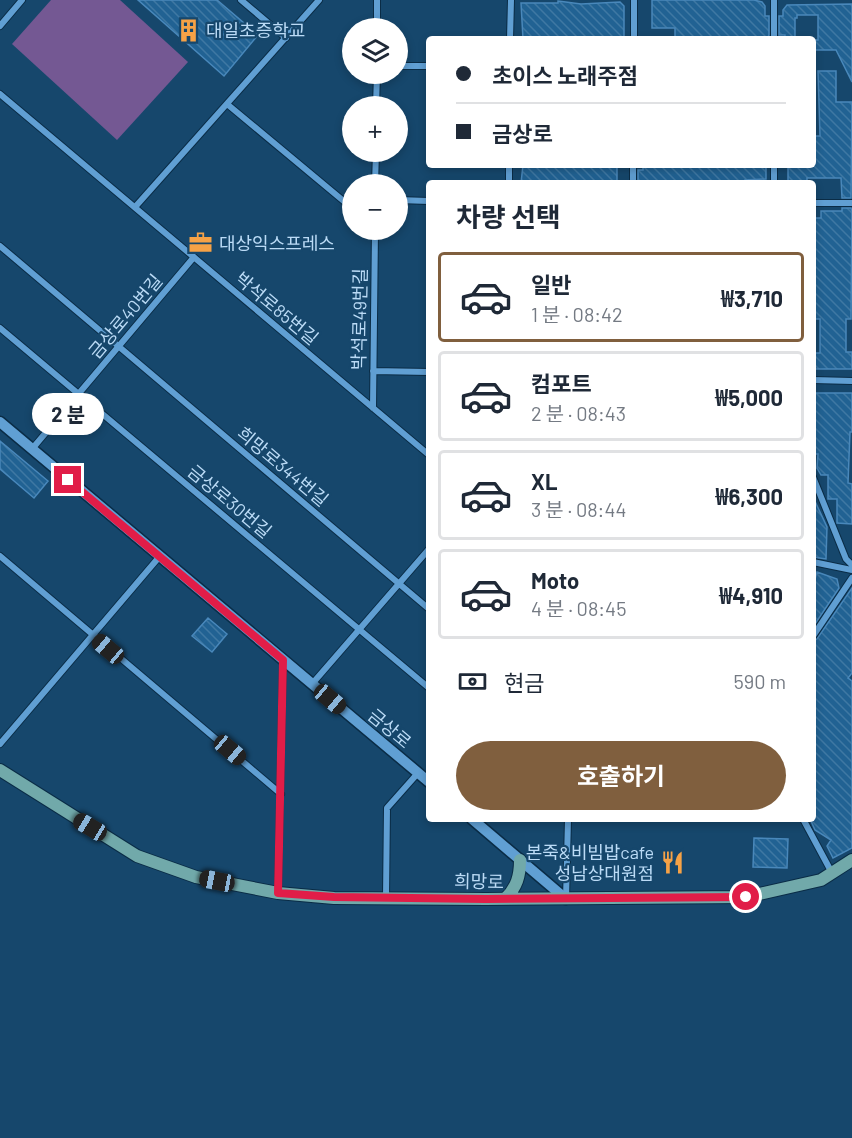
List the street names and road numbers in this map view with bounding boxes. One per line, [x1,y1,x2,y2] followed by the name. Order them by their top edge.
[231,267,323,349] street label: 박석로85번길
[347,268,371,370] street label: 박석로49번길
[84,270,166,362] street label: 금상로40번길
[233,422,333,510] street label: 희망로344번길
[184,460,276,542] street label: 금상로30번길
[364,704,416,752] street label: 금상로
[454,870,504,892] street label: 희망로

